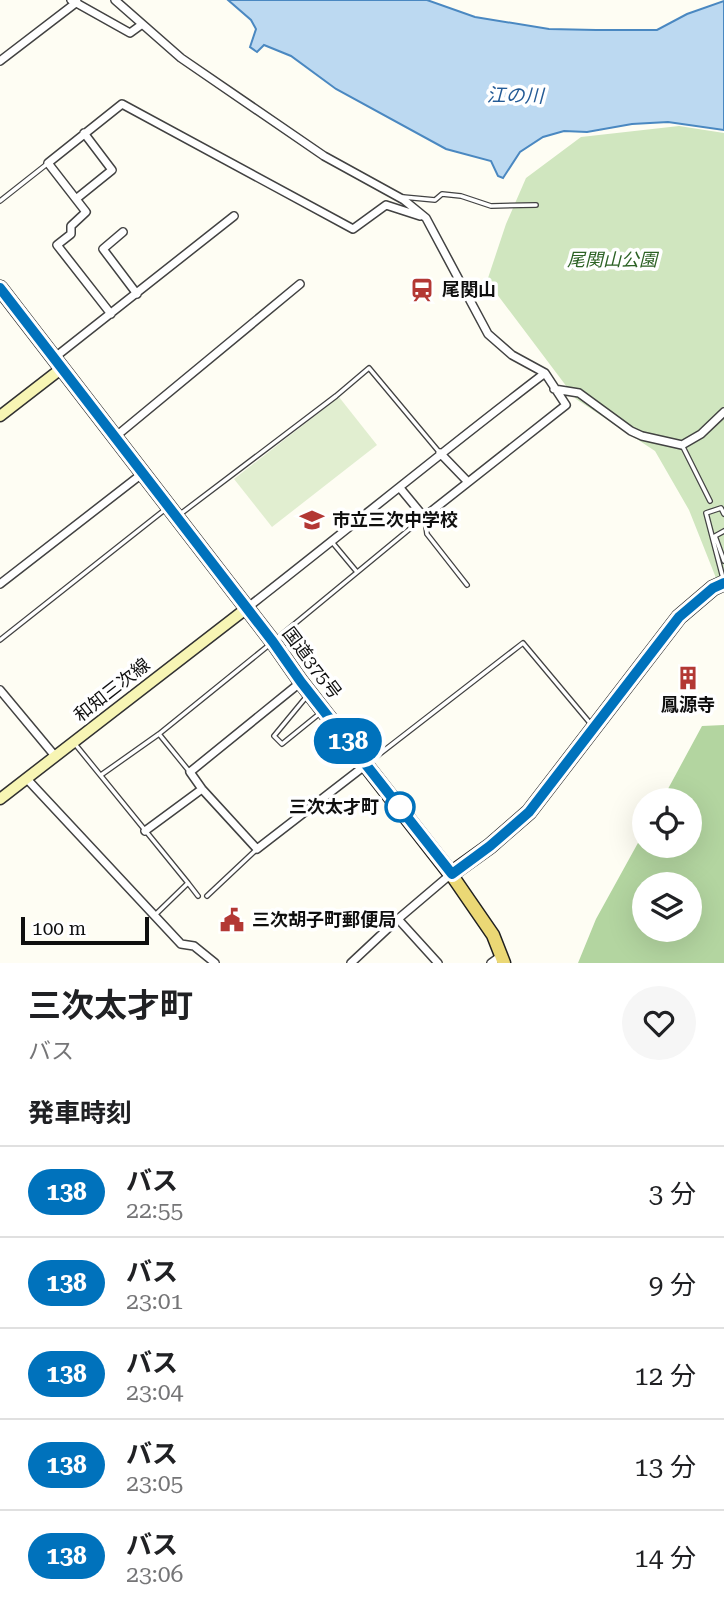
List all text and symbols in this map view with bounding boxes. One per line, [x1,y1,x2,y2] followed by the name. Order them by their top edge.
[486,84,546,108] water label: 江の川
[567,249,660,270] park label: 尾関山公園
[408,276,436,304] station icon: 尾関山
[442,279,496,300] place label: 尾関山
[298,506,326,534] school or university icon: 市立三次中学校
[332,509,458,530] place label: 市立三次中学校
[279,623,346,703] street label: 国道375号
[70,654,154,726] street label: 和知三次線
[674,664,702,692] building icon: 鳳源寺
[661,694,715,715] place label: 鳳源寺
[308,718,388,764] line badge: 138
[328,727,368,755] text: 138
[632,788,702,942] map controls
[632,788,702,858] button: locate
[385,792,415,822] marker: 三次太才町
[289,796,379,817] place label: 三次太才町
[632,872,702,942] button: layers
[218,906,246,934] public building icon: 三次胡子町郵便局
[252,909,396,930] place label: 三次胡子町郵便局
[21,914,149,946] scale bar
[32,917,86,940] text: 100 m
[28,986,193,1025] text: 三次太才町
[622,986,696,1060] button: heart
[28,1038,74,1065] text: バス
[28,1098,132,1128] text: 発車時刻
[126,1166,178,1196] text: バス
[46,1178,87,1206] text: 138
[649,1179,696,1209] text: 3 分
[126,1197,183,1224] text: 22:55
[126,1257,178,1287] text: バス
[46,1269,87,1297] text: 138
[649,1270,696,1300] text: 9 分
[126,1288,183,1315] text: 23:01
[126,1348,178,1378] text: バス
[46,1360,87,1388] text: 138
[634,1361,696,1391] text: 12 分
[126,1379,183,1406] text: 23:04
[126,1439,178,1469] text: バス
[46,1451,87,1479] text: 138
[634,1452,696,1482] text: 13 分
[126,1470,183,1497] text: 23:05
[126,1530,178,1560] text: バス
[46,1542,87,1570] text: 138
[634,1543,696,1573] text: 14 分
[126,1561,183,1588] text: 23:06

